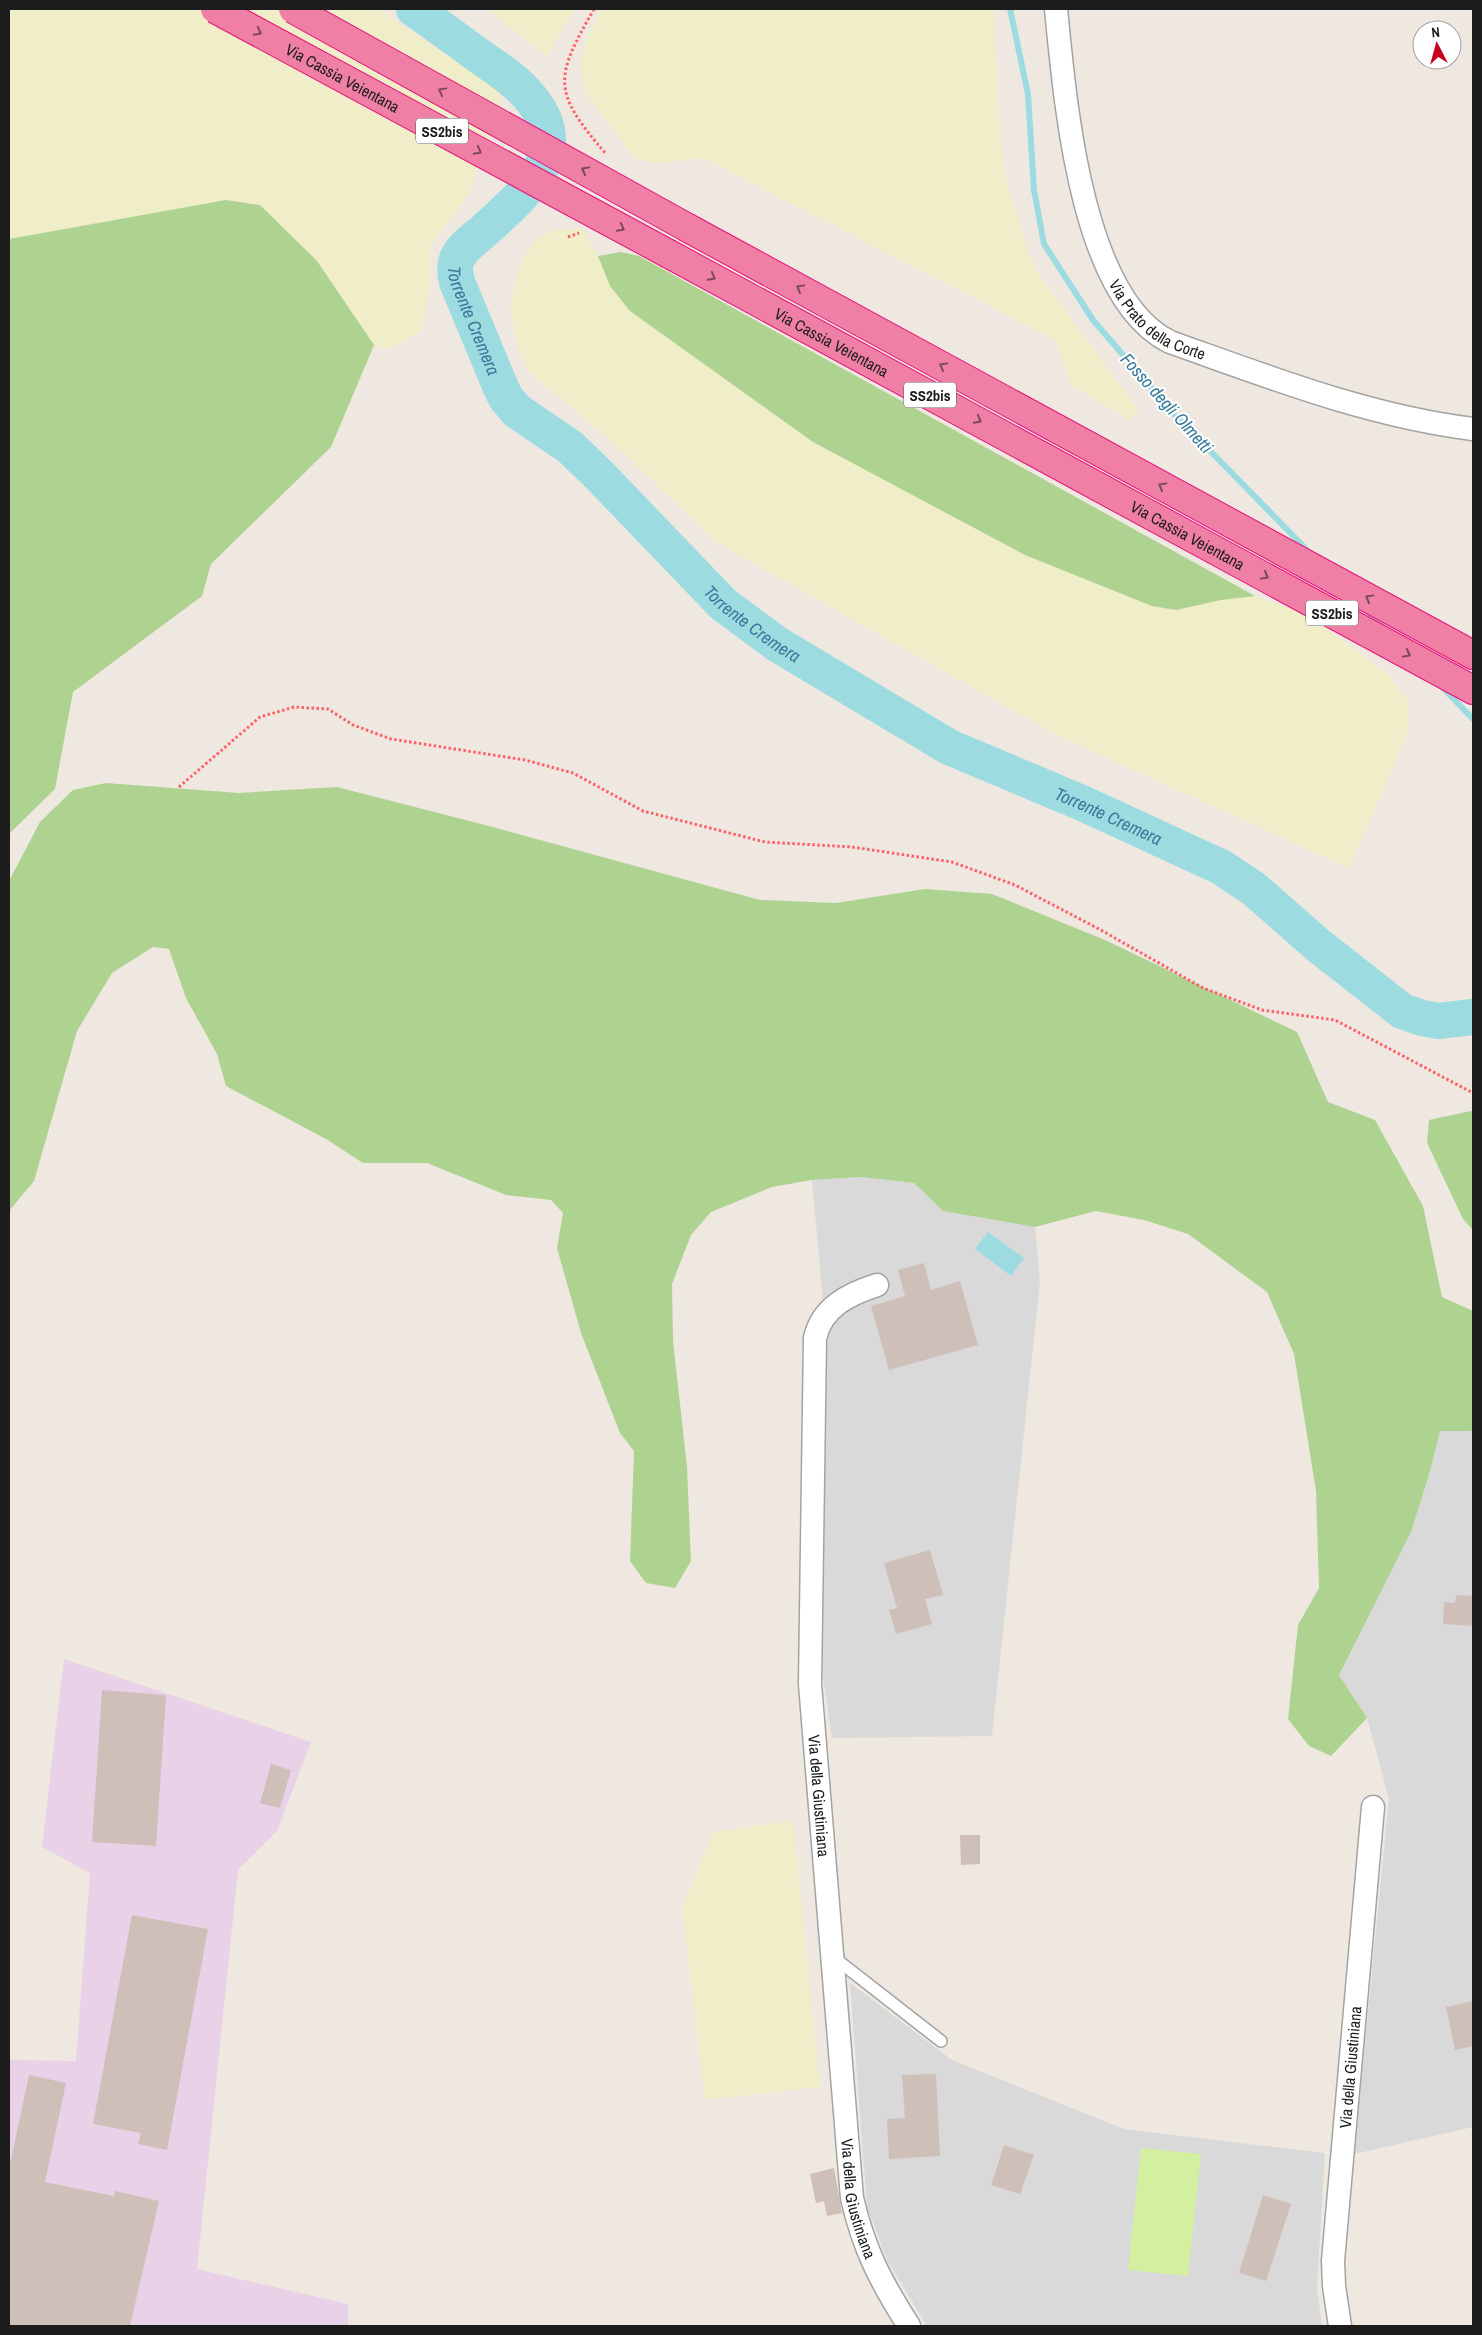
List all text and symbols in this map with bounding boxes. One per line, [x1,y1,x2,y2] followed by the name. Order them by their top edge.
[1412,20,1462,70] north arrow
[1431,23,1441,41] text: N
[253,26,262,36] one-way arrow
[282,38,404,118] street label: Via Cassia Veientana
[439,88,448,98] one-way arrow
[416,118,468,144] road number: SS2bis
[473,144,482,154] one-way arrow
[581,166,590,176] one-way arrow
[616,222,625,232] one-way arrow
[443,266,507,379] water label: Torrente Cremera
[707,271,716,281] one-way arrow
[1104,275,1208,365] street label: Via Prato della Corte
[796,285,805,295] one-way arrow
[771,302,893,382] street label: Via Cassia Veientana
[1115,347,1219,459] water label: Fosso degli Olmetti
[939,362,948,372] one-way arrow
[904,382,956,408] road number: SS2bis
[973,414,982,424] one-way arrow
[1159,482,1168,492] one-way arrow
[1127,495,1249,575] street label: Via Cassia Veientana
[1260,570,1269,580] one-way arrow
[699,579,806,668] water label: Torrente Cremera
[1365,595,1374,605] one-way arrow
[1306,600,1358,626] road number: SS2bis
[1402,648,1411,658] one-way arrow
[1051,781,1166,851] water label: Torrente Cremera
[803,1734,835,1858] street label: Via della Giustiniana
[1334,2005,1366,2129] street label: Via della Giustiniana
[836,2138,882,2263] street label: Via della Giustiniana

